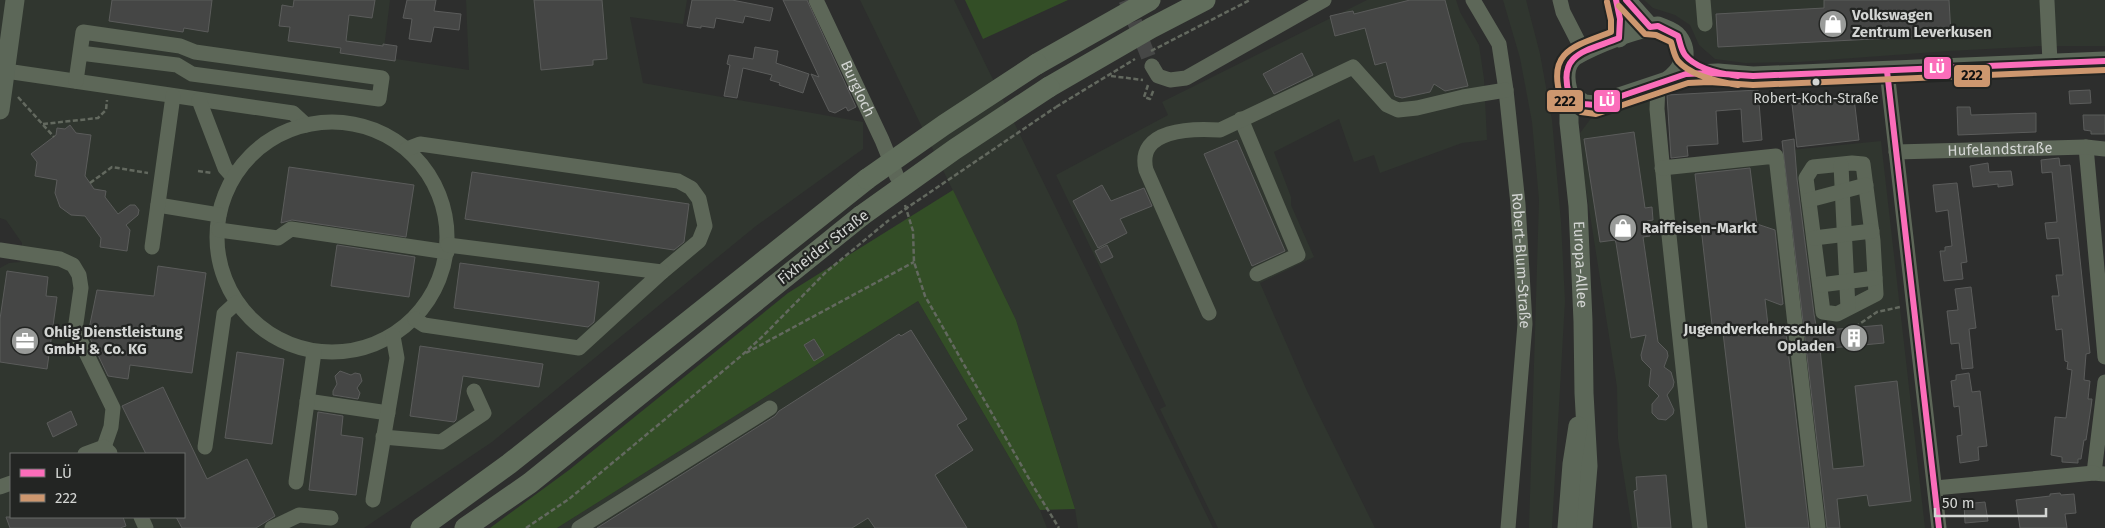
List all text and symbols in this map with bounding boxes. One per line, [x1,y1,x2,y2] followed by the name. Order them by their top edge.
[1851,6,1992,41] place label: Volkswagen Zentrum Leverkusen
[1818,9,1848,39] shop icon: Volkswagen Zentrum Leverkusen
[1923,56,1952,80] line badge: LÜ
[837,58,879,120] street label: Burgloch
[1929,59,1945,77] text: LÜ
[1953,64,1991,88] line badge: 222
[1961,67,1983,84] text: 222
[1811,77,1821,87] marker: Robert-Koch-Straße
[1546,89,1584,113] line badge: 222
[1593,89,1621,113] line badge: LÜ
[1753,90,1879,107] place label: Robert-Koch-Straße
[1599,92,1615,110] text: LÜ
[1554,93,1576,110] text: 222
[1947,139,2053,160] street label: Hufelandstraße
[1508,192,1534,329] street label: Robert-Blum-Straße
[774,206,872,288] street label: Fixheider Straße
[1608,213,1638,243] shop icon: Raiffeisen-Markt
[1642,219,1757,237] place label: Raiffeisen-Markt
[1570,221,1591,308] street label: Europa-Allee
[1683,320,1835,355] place label: Jugendverkehrsschule Opladen
[44,323,184,358] place label: Ohlig Dienstleistung GmbH & Co. KG
[1839,323,1869,353] building icon: Jugendverkehrsschule Opladen
[10,326,40,356] office icon: Ohlig Dienstleistung GmbH & Co. KG
[10,453,185,518] legend
[55,464,72,482] text: LÜ
[1935,486,2046,518] scale bar
[55,489,77,507] text: 222
[1942,494,1975,512] text: 50 m

